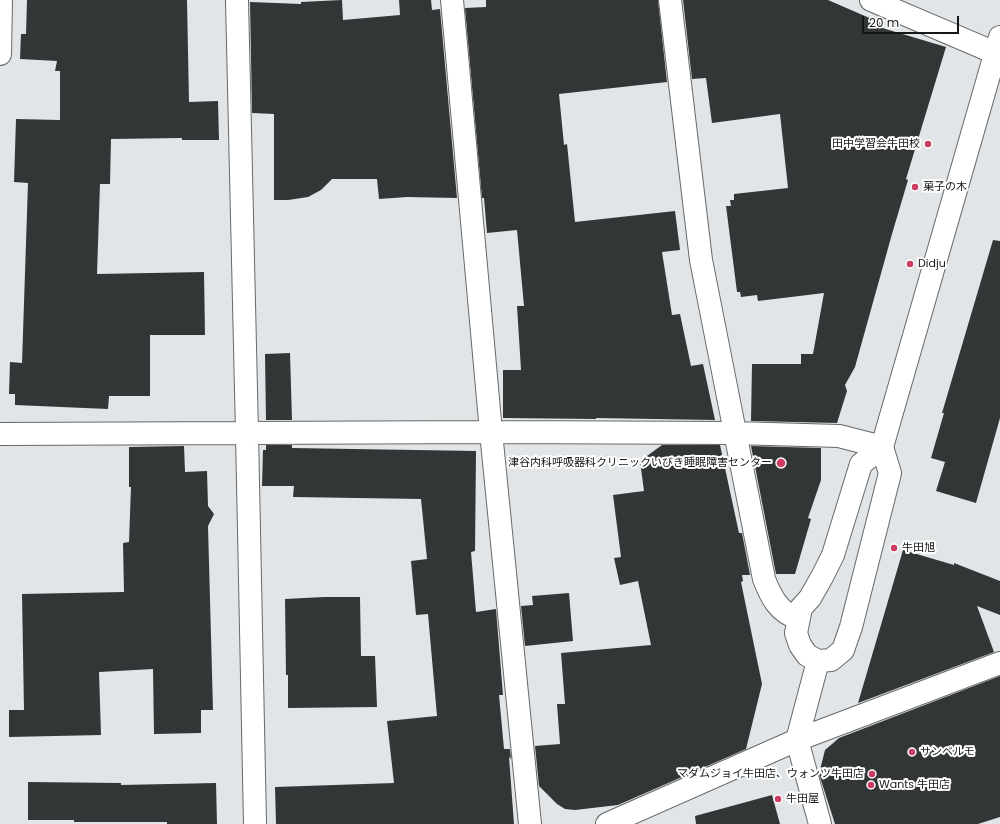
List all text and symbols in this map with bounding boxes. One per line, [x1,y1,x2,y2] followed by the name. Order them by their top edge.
[864,8,961,34] scale bar
[869,14,899,31] text: 20 m
[832,137,920,151] place label: 田中学習会牛田校
[923,139,933,149] marker: 田中学習会牛田校
[923,180,967,194] place label: 菓子の木
[910,182,920,192] marker: 菓子の木
[918,257,946,271] place label: Didju
[905,259,915,269] marker: Didju
[508,456,772,470] place label: 津谷内科呼吸器科クリニックいびき睡眠障害センター
[775,457,787,469] marker: 津谷内科呼吸器科クリニックいびき睡眠障害センター
[902,541,935,555] place label: 牛田旭
[889,543,899,553] marker: 牛田旭
[920,745,975,759] place label: サンベルモ
[907,747,917,757] marker: サンベルモ
[677,767,864,781] place label: マダムジョイ牛田店、ウォンツ牛田店
[867,769,877,779] marker: マダムジョイ牛田店、ウォンツ牛田店
[879,778,950,792] place label: Wants 牛田店
[866,780,876,790] marker: Wants 牛田店
[786,792,819,806] place label: 牛田屋
[773,794,783,804] marker: 牛田屋

